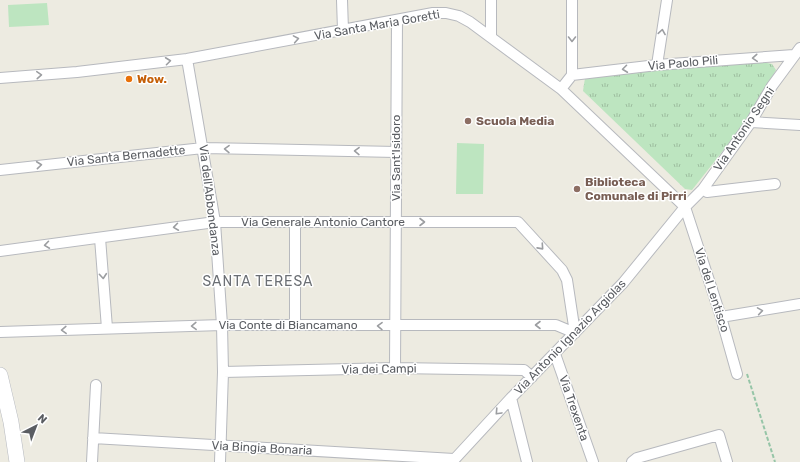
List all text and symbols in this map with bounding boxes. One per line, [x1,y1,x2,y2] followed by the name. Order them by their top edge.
[313,7,441,43] street label: Via Santa Maria Goretti
[657,29,666,35] one-way arrow
[293,35,299,44] one-way arrow
[568,36,576,42] one-way arrow
[647,53,719,73] street label: Via Paolo Pili
[752,53,758,62] one-way arrow
[165,57,171,66] one-way arrow
[622,64,628,73] one-way arrow
[36,71,42,80] one-way arrow
[137,72,167,86] place label: Wow.
[124,74,134,84] marker: Wow.
[711,84,777,174] street label: Via Antonio Segni
[476,114,554,128] place label: Scuola Media
[389,115,403,201] street label: Via Sant'Isidoro
[463,116,473,126] marker: Scuola Media
[66,143,186,169] street label: Via Santa Bernadette
[196,144,224,256] street label: Via dell'Abbondanza
[224,144,230,153] one-way arrow
[354,147,360,155] one-way arrow
[36,161,42,170] one-way arrow
[585,175,687,203] place label: Biblioteca Comunale di Pirri
[572,184,582,194] marker: Biblioteca Comunale di Pirri
[241,215,405,229] street label: Via Generale Antonio Cantore
[419,218,425,226] one-way arrow
[173,222,179,231] one-way arrow
[44,240,50,249] one-way arrow
[536,242,543,250] one-way arrow
[692,246,732,334] street label: Via del Lentisco
[98,273,107,279] one-way arrow
[202,273,314,290] district label: SANTA TERESA
[511,276,629,398] street label: Via Antonio Ignazio Argiolas
[757,307,763,316] one-way arrow
[218,318,358,332] street label: Via Conte di Biancamano
[191,321,197,330] one-way arrow
[535,321,541,329] one-way arrow
[377,322,383,330] one-way arrow
[61,325,67,334] one-way arrow
[341,361,417,377] street label: Via dei Campi
[556,373,592,443] street label: Via Trexenta
[16,406,56,446] north arrow
[495,407,503,415] one-way arrow
[35,411,50,426] text: N
[211,438,313,458] street label: Via Bingia Bonaria

